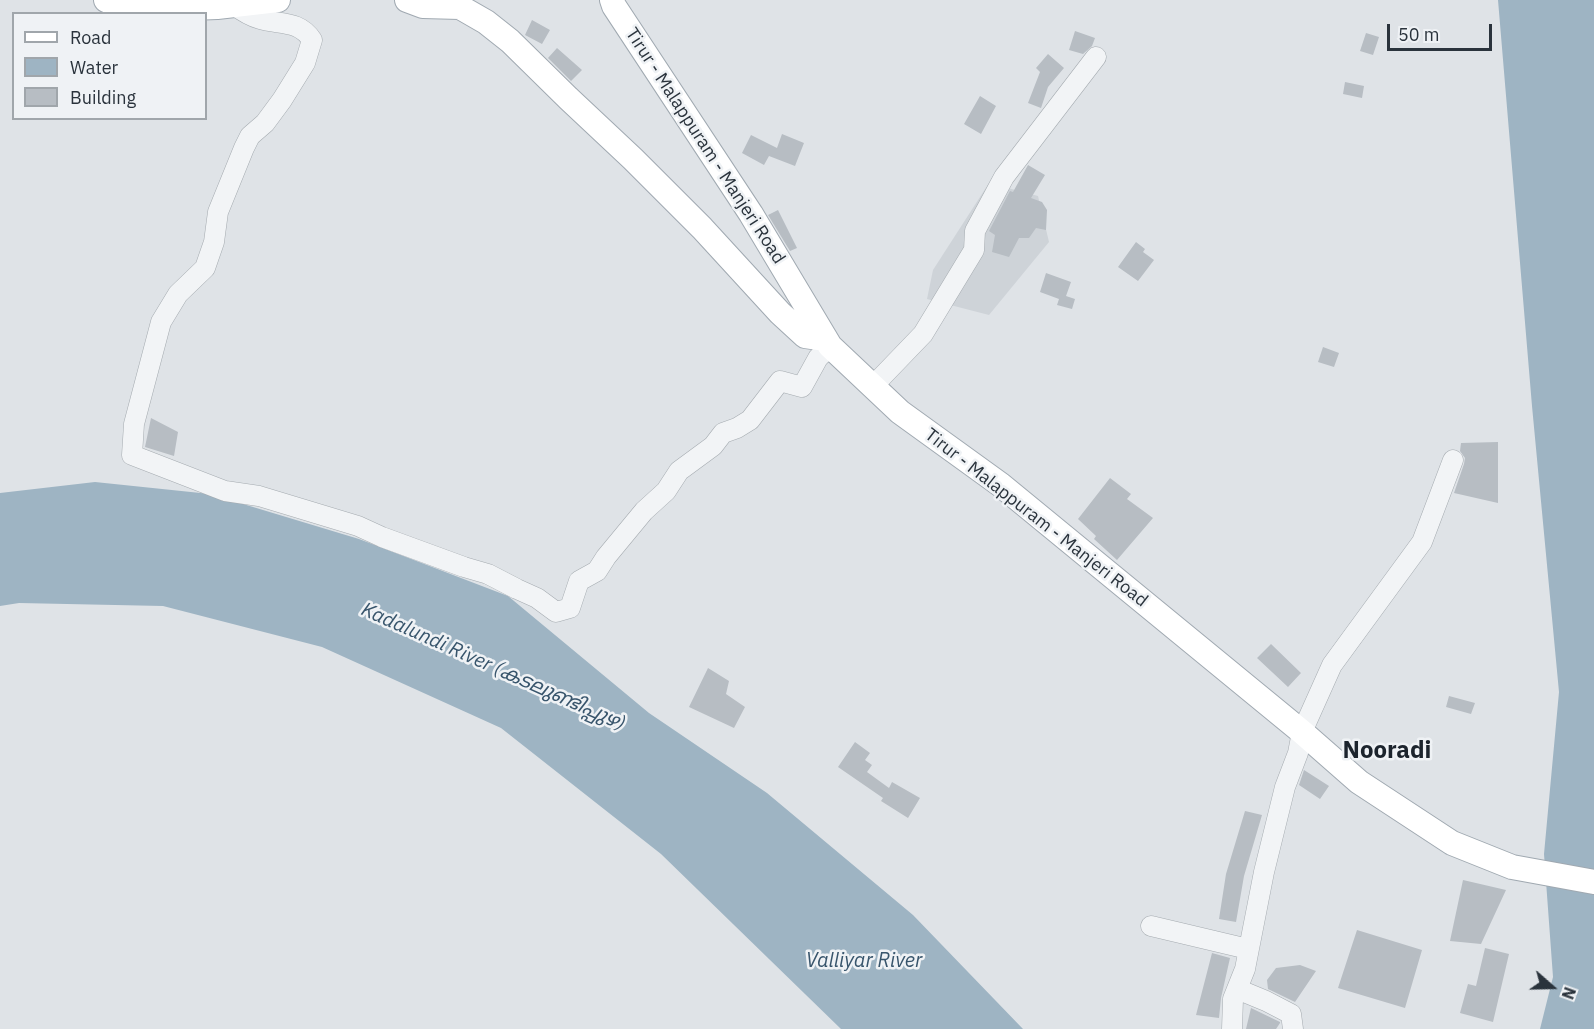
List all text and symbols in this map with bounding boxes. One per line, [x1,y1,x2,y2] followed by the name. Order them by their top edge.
[12,12,207,120] legend
[1390,12,1495,50] scale bar
[1398,23,1440,46] text: 50 m
[621,24,789,268] street label: Tirur - Malappuram - Manjeri Road
[70,26,111,49] text: Road
[70,56,118,79] text: Water
[70,86,136,109] text: Building
[920,424,1152,612] street label: Tirur - Malappuram - Manjeri Road
[357,598,629,736] water label: Kadalundi River (കടലുണ്ടിപ്പുഴ)
[1343,737,1431,765] district label: Nooradi
[806,949,922,973] water label: Valliyar River
[1522,957,1582,1017] north arrow
[1558,984,1580,1002] text: N

